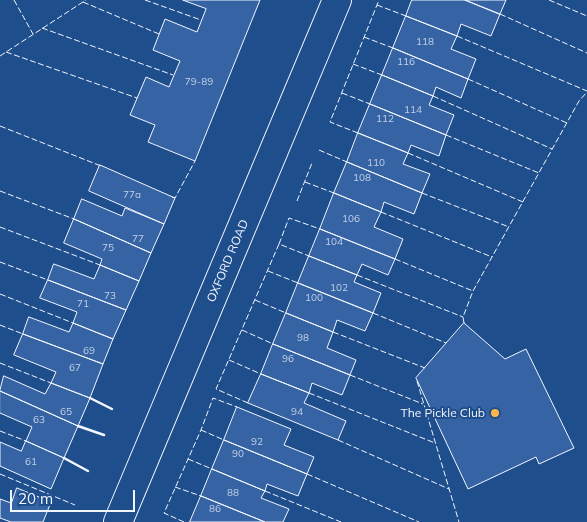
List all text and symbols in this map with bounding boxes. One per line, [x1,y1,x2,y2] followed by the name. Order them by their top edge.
[416,36,434,48] house number: 118
[397,56,415,68] house number: 116
[185,76,213,88] house number: 79-89
[404,104,422,116] house number: 114
[376,113,394,125] house number: 112
[367,157,385,169] house number: 110
[353,172,371,184] house number: 108
[123,189,141,201] house number: 77a
[342,213,360,225] house number: 106
[204,218,252,304] street label: OXFORD ROAD
[132,233,144,245] house number: 77
[325,236,343,248] house number: 104
[102,242,114,254] house number: 75
[330,282,348,294] house number: 102
[104,290,116,302] house number: 73
[305,292,323,304] house number: 100
[77,298,89,310] house number: 71
[297,332,309,344] house number: 98
[83,345,95,357] house number: 69
[282,353,294,365] house number: 96
[69,362,81,374] house number: 67
[60,406,72,418] house number: 65
[291,406,303,418] house number: 94
[401,406,485,420] place label: The Pickle Club
[489,407,501,419] marker: The Pickle Club
[33,414,45,426] house number: 63
[251,436,263,448] house number: 92
[232,448,244,460] house number: 90
[25,456,37,468] house number: 61
[12,480,138,512] scale bar
[227,487,239,499] house number: 88
[18,489,53,508] text: 20 m
[209,503,221,515] house number: 86

